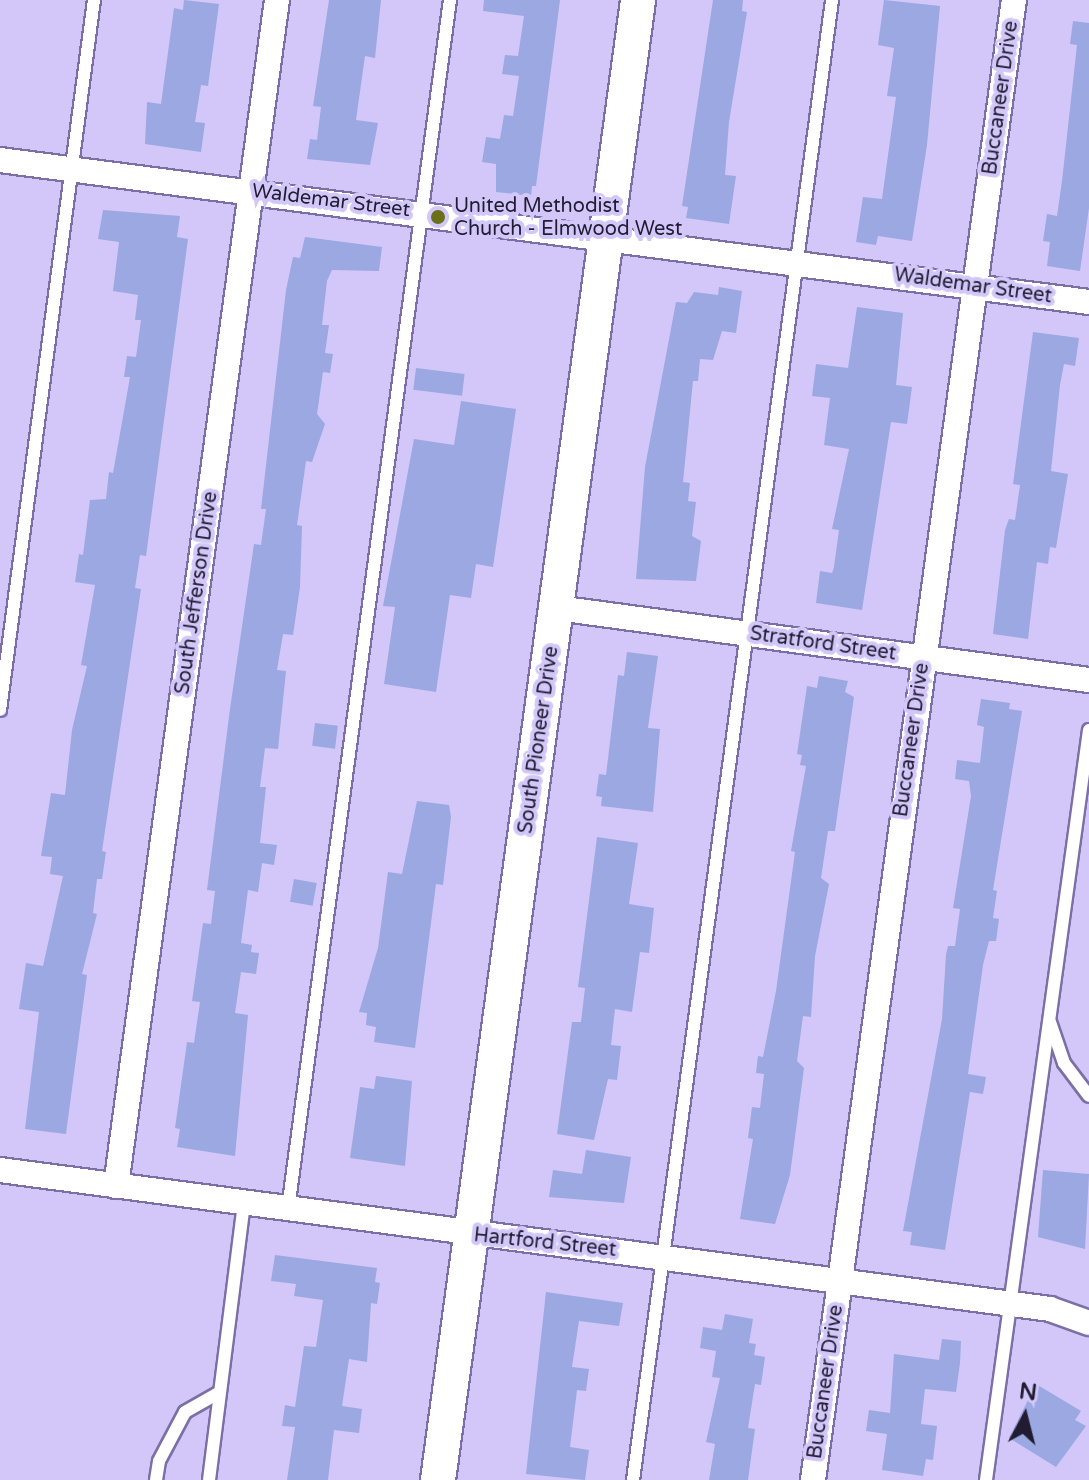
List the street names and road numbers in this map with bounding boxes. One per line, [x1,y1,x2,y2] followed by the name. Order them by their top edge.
[978,19,1024,177] street label: Buccaneer Drive
[251,179,411,223] street label: Waldemar Street
[893,263,1053,309] street label: Waldemar Street
[171,490,223,696] street label: South Jefferson Drive
[748,622,898,666] street label: Stratford Street
[514,645,564,835] street label: South Pioneer Drive
[889,661,935,819] street label: Buccaneer Drive
[473,1224,617,1262] street label: Hartford Street
[803,1303,849,1461] street label: Buccaneer Drive

